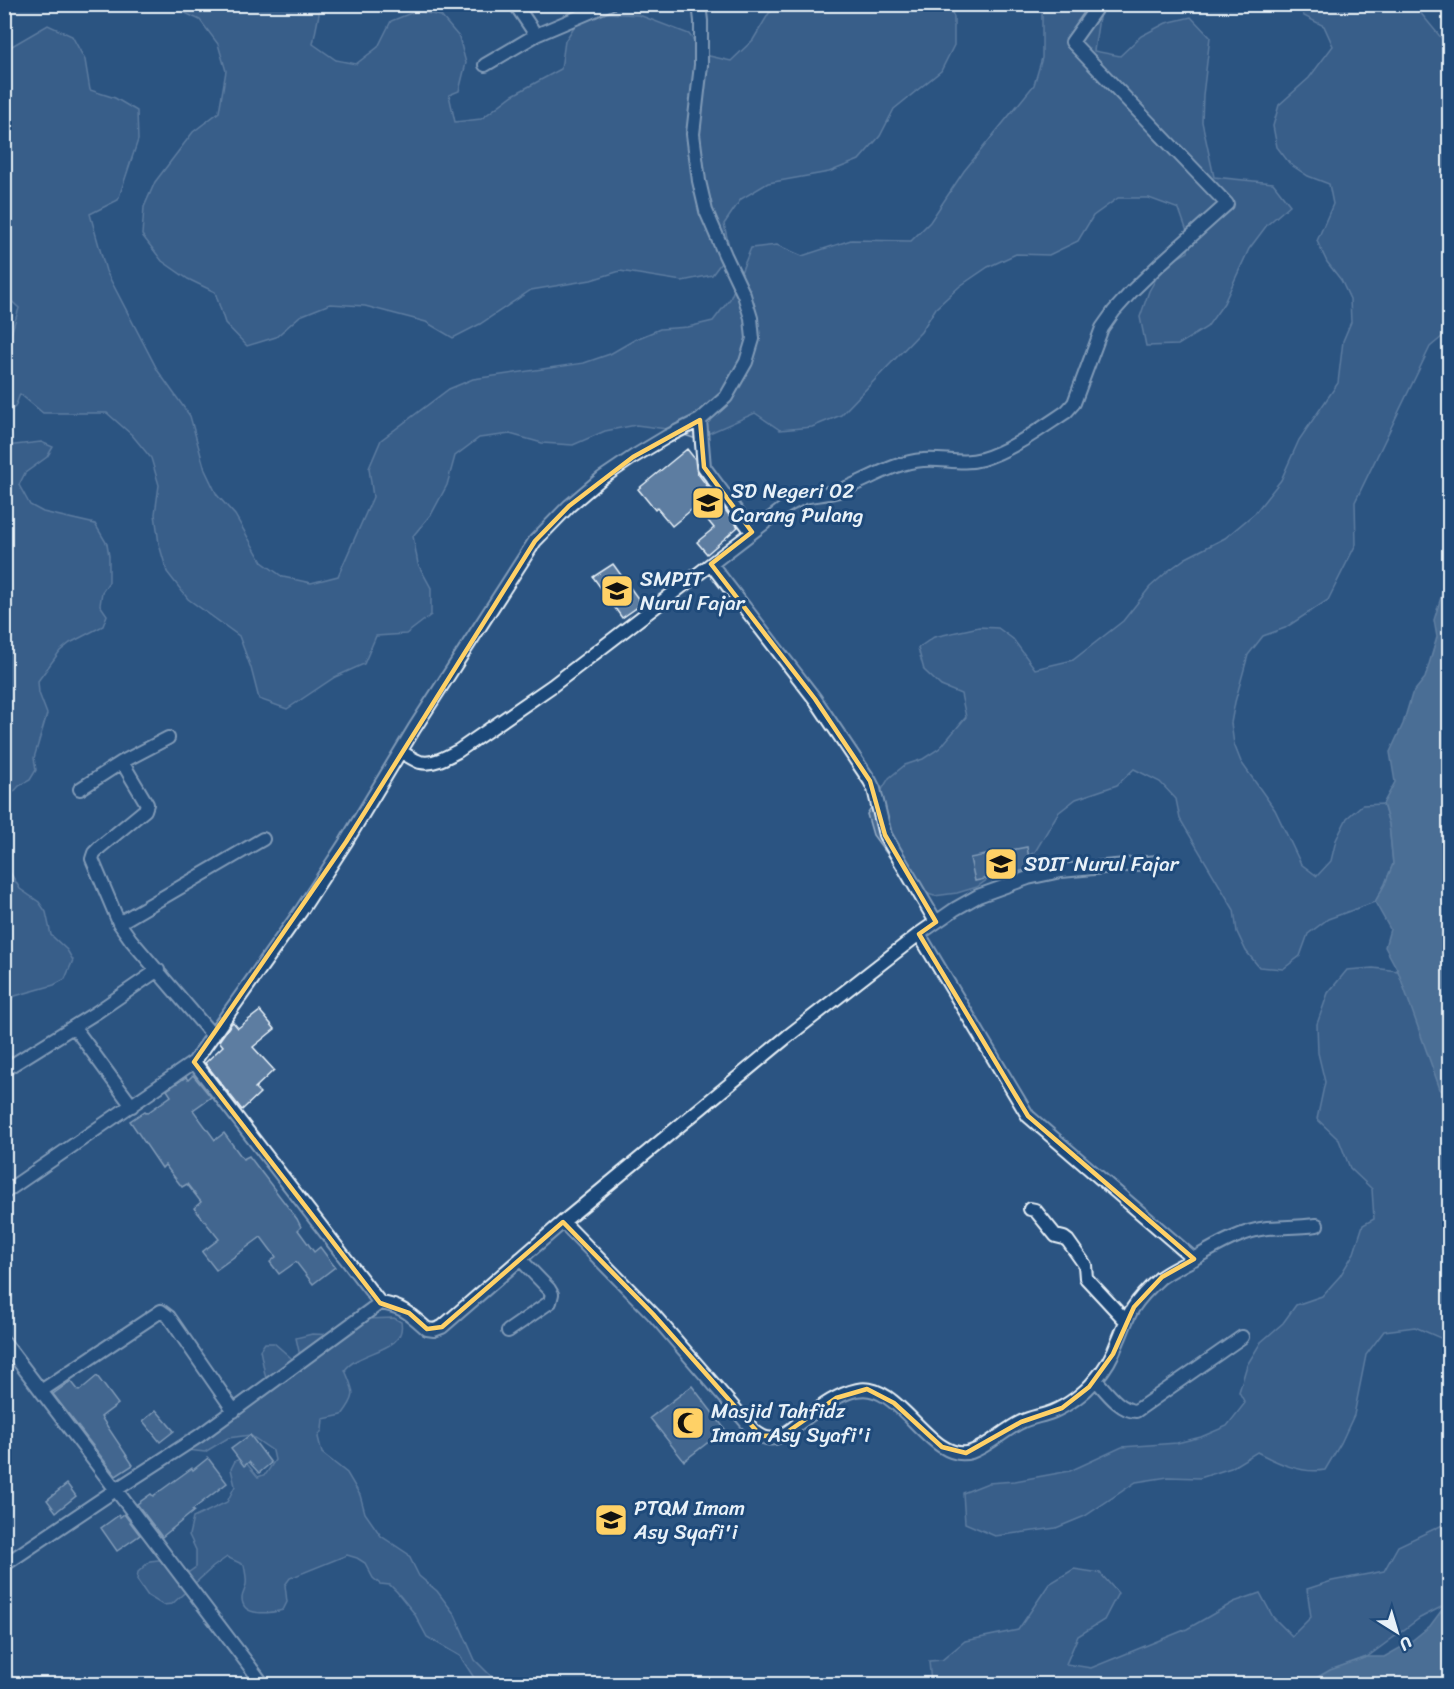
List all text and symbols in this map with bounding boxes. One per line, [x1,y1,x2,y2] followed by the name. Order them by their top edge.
[731,472,864,534] place label: SD Negeri 02 Carang Pulang
[690,485,726,521] school or university icon: SD Negeri 02 Carang Pulang
[640,560,746,622] place label: SMPIT Nurul Fajar
[599,573,635,609] school or university icon: SMPIT Nurul Fajar
[1024,845,1180,883] place label: SDIT Nurul Fajar
[983,846,1019,882] school or university icon: SDIT Nurul Fajar
[710,1392,871,1454] place label: Masjid Tahfidz Imam Asy Syafi'i
[670,1405,706,1441] mosque icon: Masjid Tahfidz Imam Asy Syafi'i
[633,1489,745,1551] place label: PTQM Imam Asy Syafi'i
[593,1502,629,1538] school or university icon: PTQM Imam Asy Syafi'i
[1367,1602,1427,1662] north arrow
[1392,1629,1419,1659] text: U

